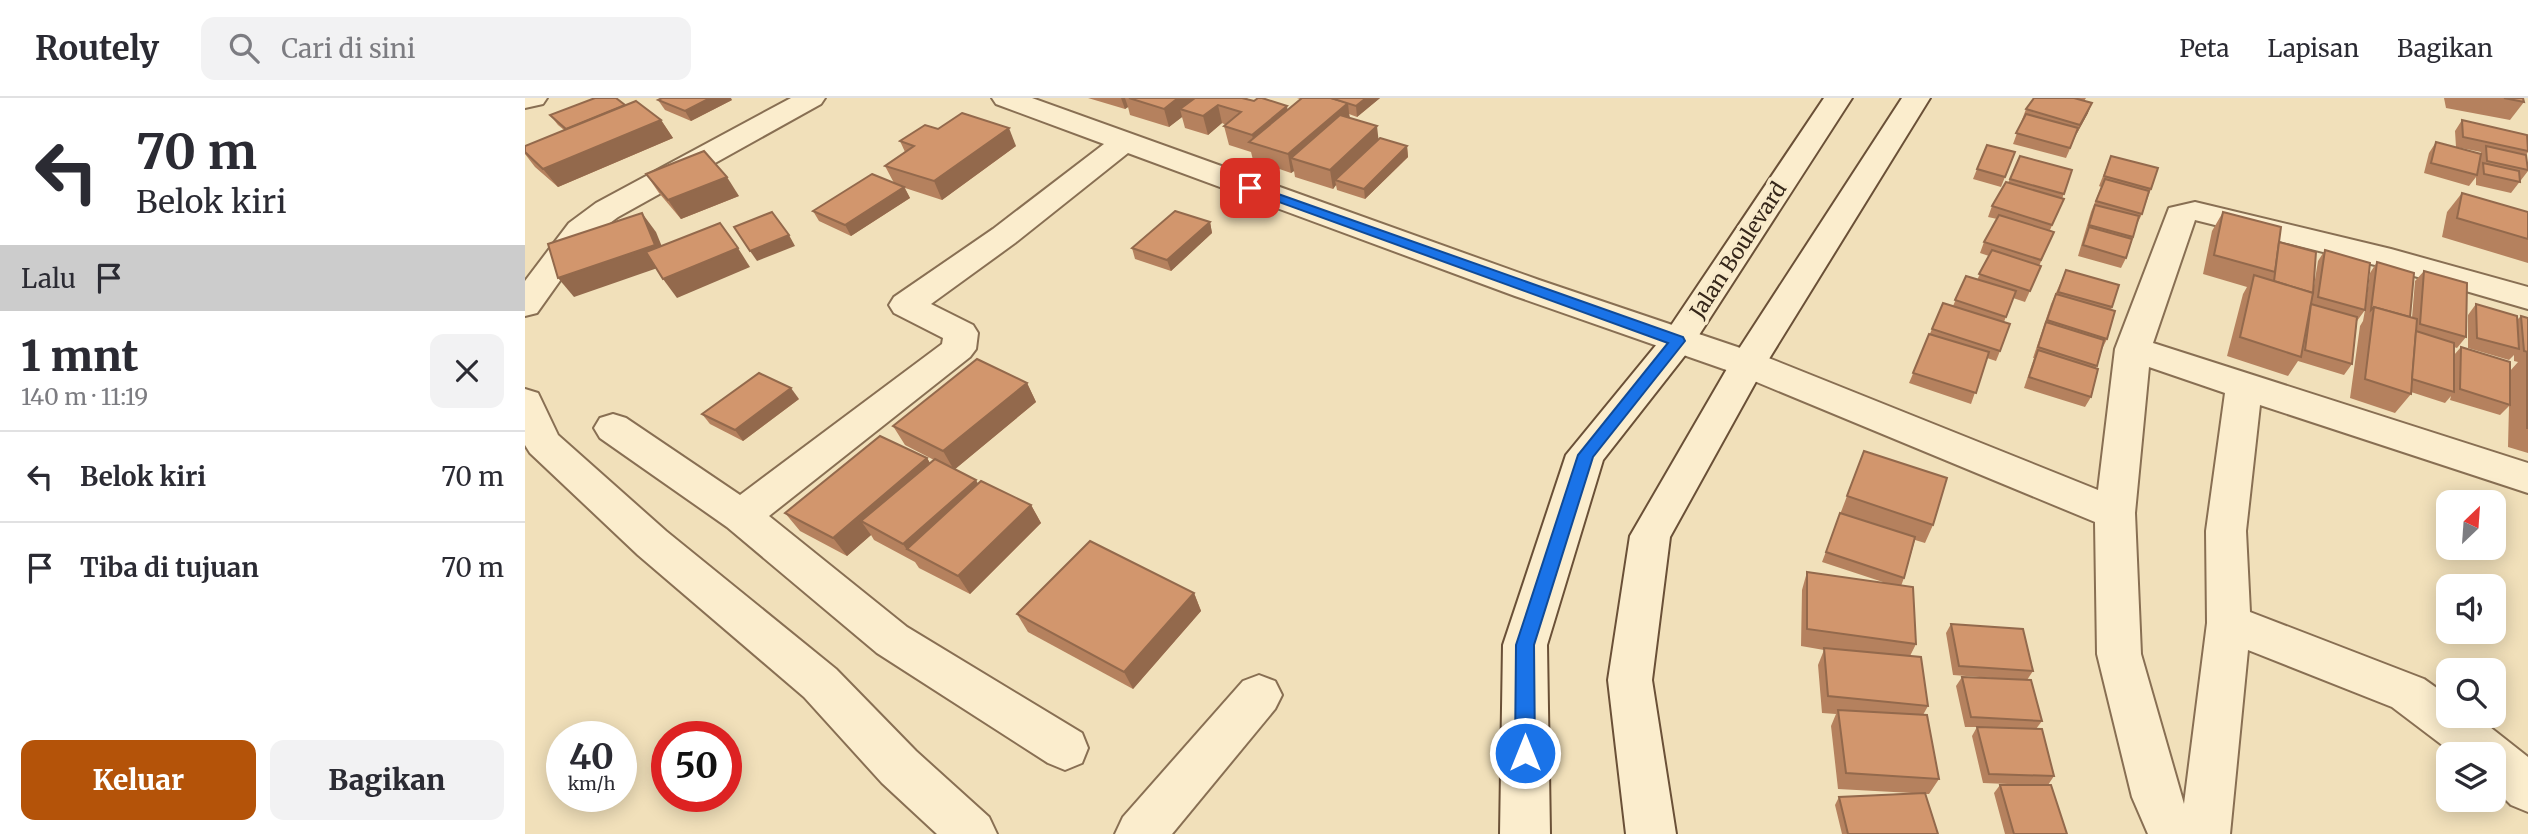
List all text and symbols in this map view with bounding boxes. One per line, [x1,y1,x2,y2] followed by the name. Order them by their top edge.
[201,17,691,80] search box
[35,28,159,69] text: Routely
[225,29,263,67] icon: search
[281,32,416,65] text: Cari di sini
[2179,33,2229,64] text: Peta
[2267,33,2359,64] text: Lapisan
[2397,33,2493,64] text: Bagikan
[136,121,257,182] text: 70 m
[21,126,112,217] icon: left
[1220,158,1280,218] pin
[1231,169,1269,207] icon: arrive
[1683,176,1792,324] street label: Jalan Boulevard
[136,182,287,222] text: Belok kiri
[90,259,128,297] icon: arrive
[21,262,76,295] text: Lalu
[21,330,139,382] text: 1 mnt
[430,334,504,408] button: close
[21,382,148,411] text: 140 m · 11:19
[21,458,59,496] icon: left
[80,460,206,493] text: Belok kiri
[441,460,504,493] text: 70 m
[2436,490,2506,560] north arrow
[2436,490,2506,812] map controls
[21,549,59,587] icon: arrive
[80,551,259,584] text: Tiba di tujuan
[441,551,504,584] text: 70 m
[2436,574,2506,644] button: sound
[2436,658,2506,728] button: search
[1488,716,1562,790] position arrow
[651,721,742,812] speed limit sign: 50
[569,735,614,779] text: 40
[21,740,256,820] button: Keluar
[270,740,504,820] button: Bagikan
[2436,742,2506,812] button: layers
[568,772,615,795] text: km/h

